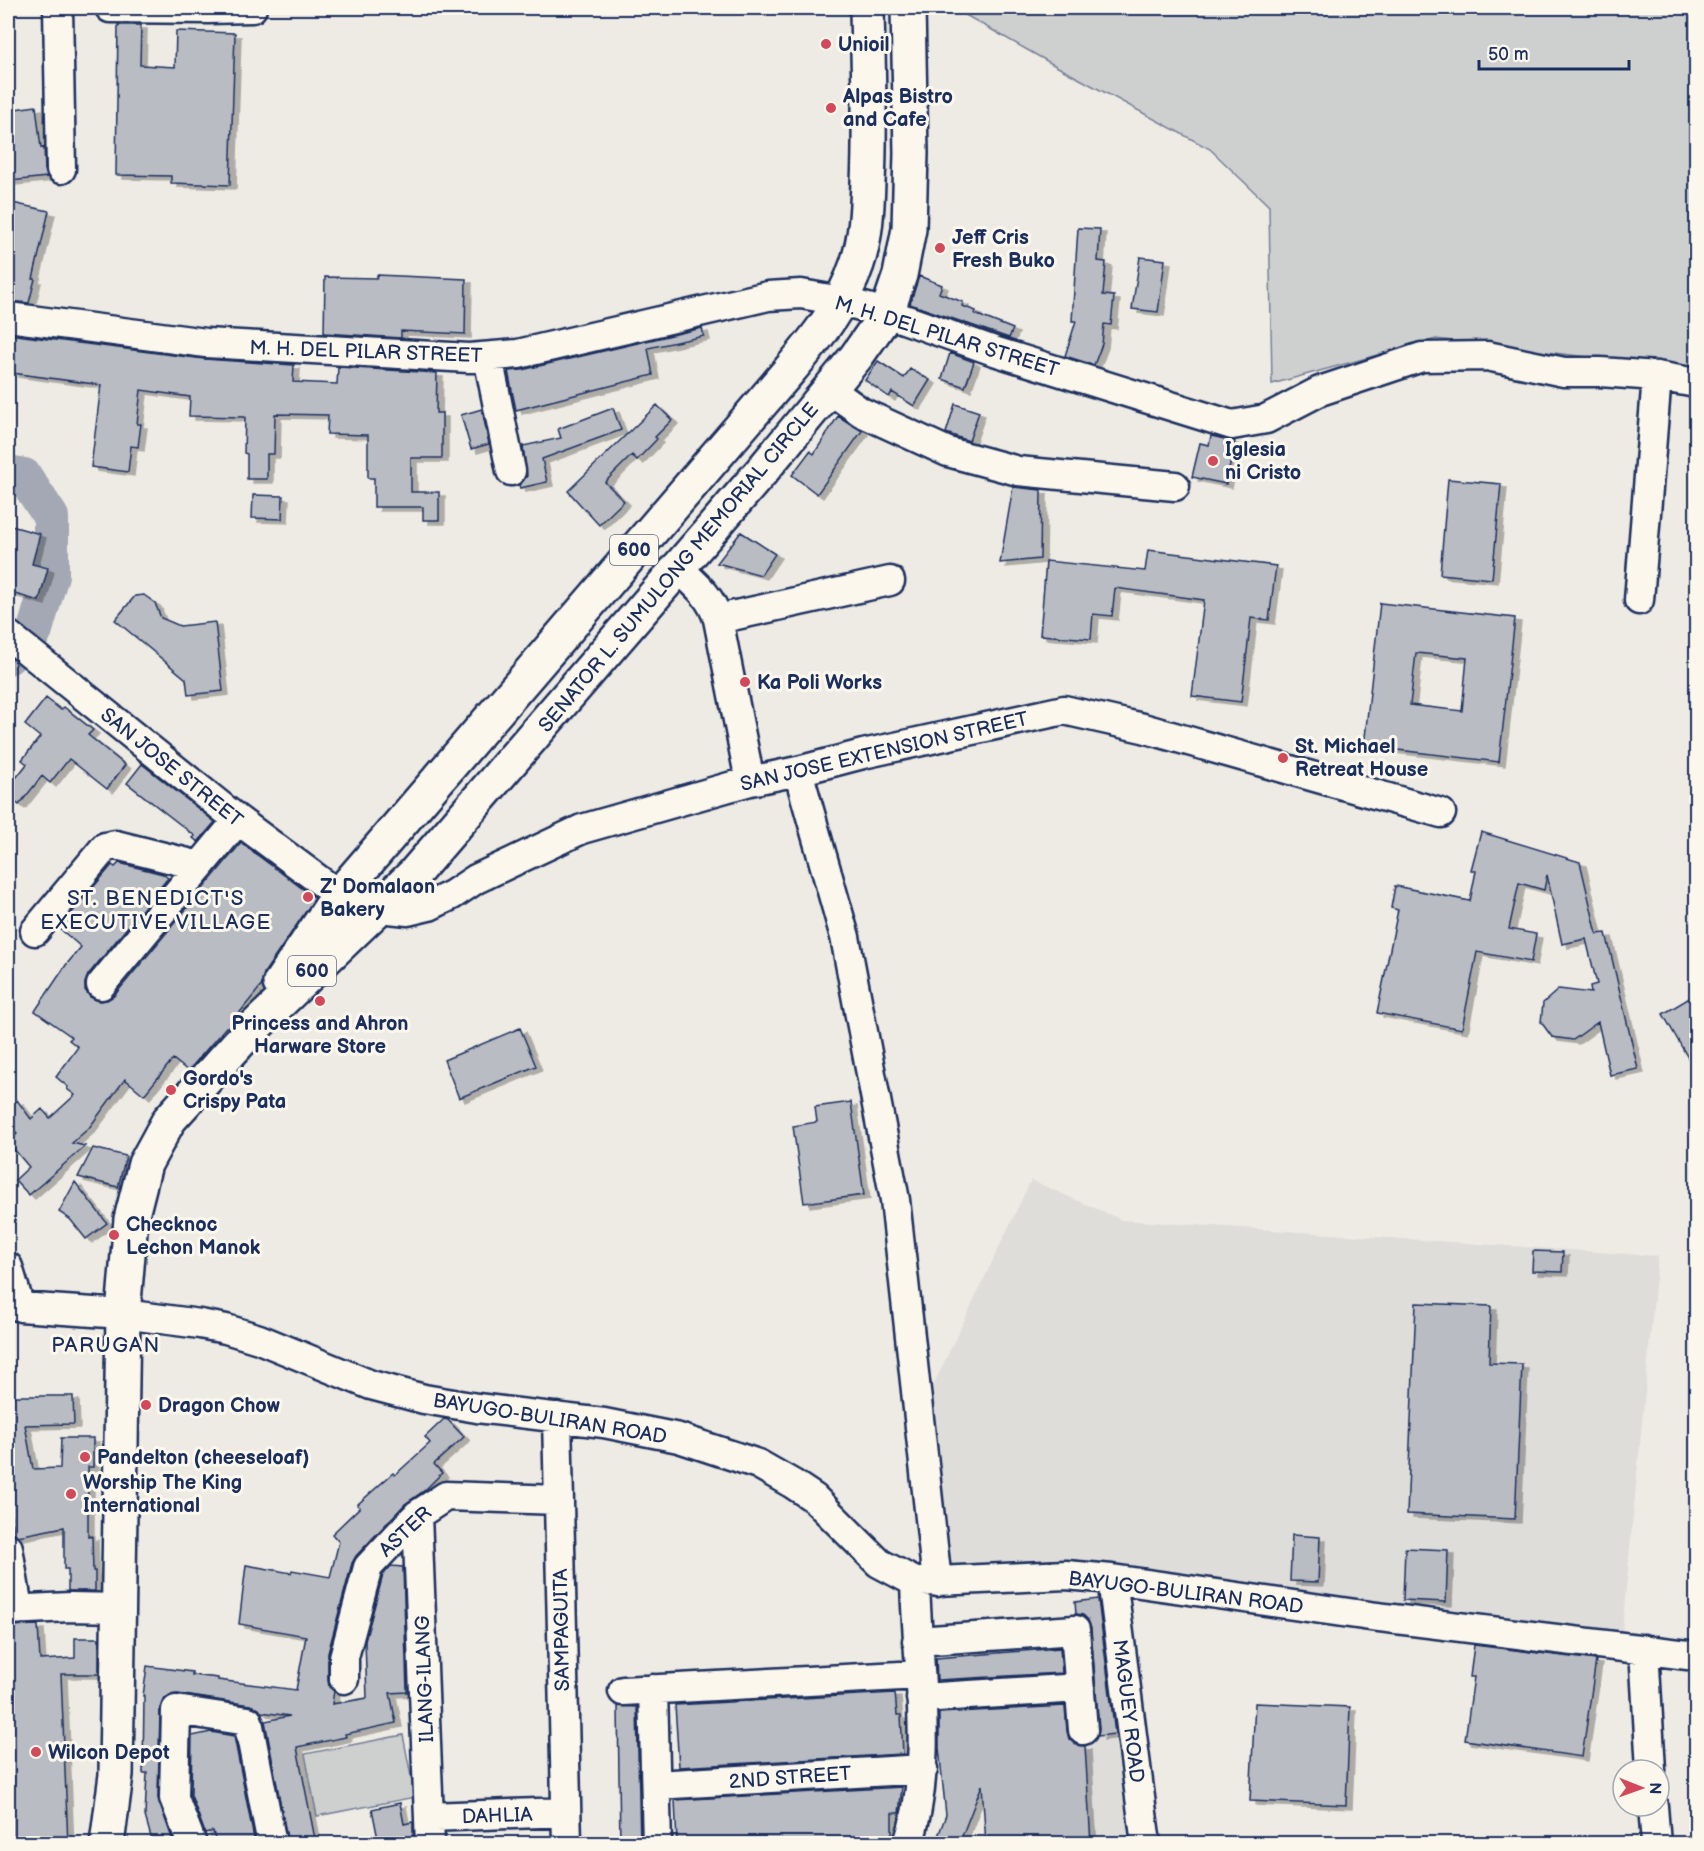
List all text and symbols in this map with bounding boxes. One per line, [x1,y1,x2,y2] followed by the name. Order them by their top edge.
[838,33,890,57] place label: Unioil
[1479,33,1629,71] scale bar
[819,37,833,51] marker: Unioil
[1488,44,1529,65] text: 50 m
[842,85,953,132] place label: Alpas Bistro and Cafe
[824,101,838,115] marker: Alpas Bistro and Cafe
[952,226,1055,273] place label: Jeff Cris Fresh Buko
[933,241,947,255] marker: Jeff Cris Fresh Buko
[832,291,1062,383] street label: M. H. DEL PILAR STREET
[249,336,483,368] street label: M. H. DEL PILAR STREET
[534,398,824,737] street label: SENATOR L. SUMULONG MEMORIAL CIRCLE
[1225,438,1301,485] place label: Iglesia ni Cristo
[1206,454,1220,468] marker: Iglesia ni Cristo
[610,535,658,565] road number: 600
[757,671,882,695] place label: Ka Poli Works
[738,675,752,689] marker: Ka Poli Works
[95,703,247,832] street label: SAN JOSE STREET
[738,707,1031,797] street label: SAN JOSE EXTENSION STREET
[1295,735,1428,782] place label: St. Michael Retreat House
[1276,751,1290,765] marker: St. Michael Retreat House
[320,875,435,922] place label: Z' Domalaon Bakery
[40,886,272,935] district label: ST. BENEDICT'S EXECUTIVE VILLAGE
[301,890,315,904] marker: Z' Domalaon Bakery
[288,956,336,986] road number: 600
[313,994,327,1008] marker: Princess and Ahron Harware Store
[232,1012,409,1059] place label: Princess and Ahron Harware Store
[183,1067,286,1114] place label: Gordo's Crispy Pata
[164,1083,178,1097] marker: Gordo's Crispy Pata
[126,1213,261,1260] place label: Checknoc Lechon Manok
[107,1228,121,1242] marker: Checknoc Lechon Manok
[51,1333,161,1358] district label: PARUGAN
[431,1389,668,1449] street label: BAYUGO-BULIRAN ROAD
[158,1394,280,1418] place label: Dragon Chow
[139,1398,153,1412] marker: Dragon Chow
[97,1446,309,1470] place label: Pandelton (cheeseloaf)
[78,1450,92,1464] marker: Pandelton (cheeseloaf)
[83,1471,242,1518] place label: Worship The King International
[64,1487,78,1501] marker: Worship The King International
[374,1501,437,1562] street label: ASTER
[1067,1567,1305,1619] street label: BAYUGO-BULIRAN ROAD
[549,1568,575,1691] street label: SAMPAGUITA
[411,1615,439,1743] street label: ILANG-ILANG
[1107,1638,1149,1784] street label: MAGUEY ROAD
[48,1741,170,1765] place label: Wilcon Depot
[29,1745,43,1759] marker: Wilcon Depot
[1611,1758,1671,1818] north arrow
[728,1762,852,1794] street label: 2ND STREET
[1645,1782,1664,1794] text: N
[461,1803,534,1829] street label: DAHLIA

